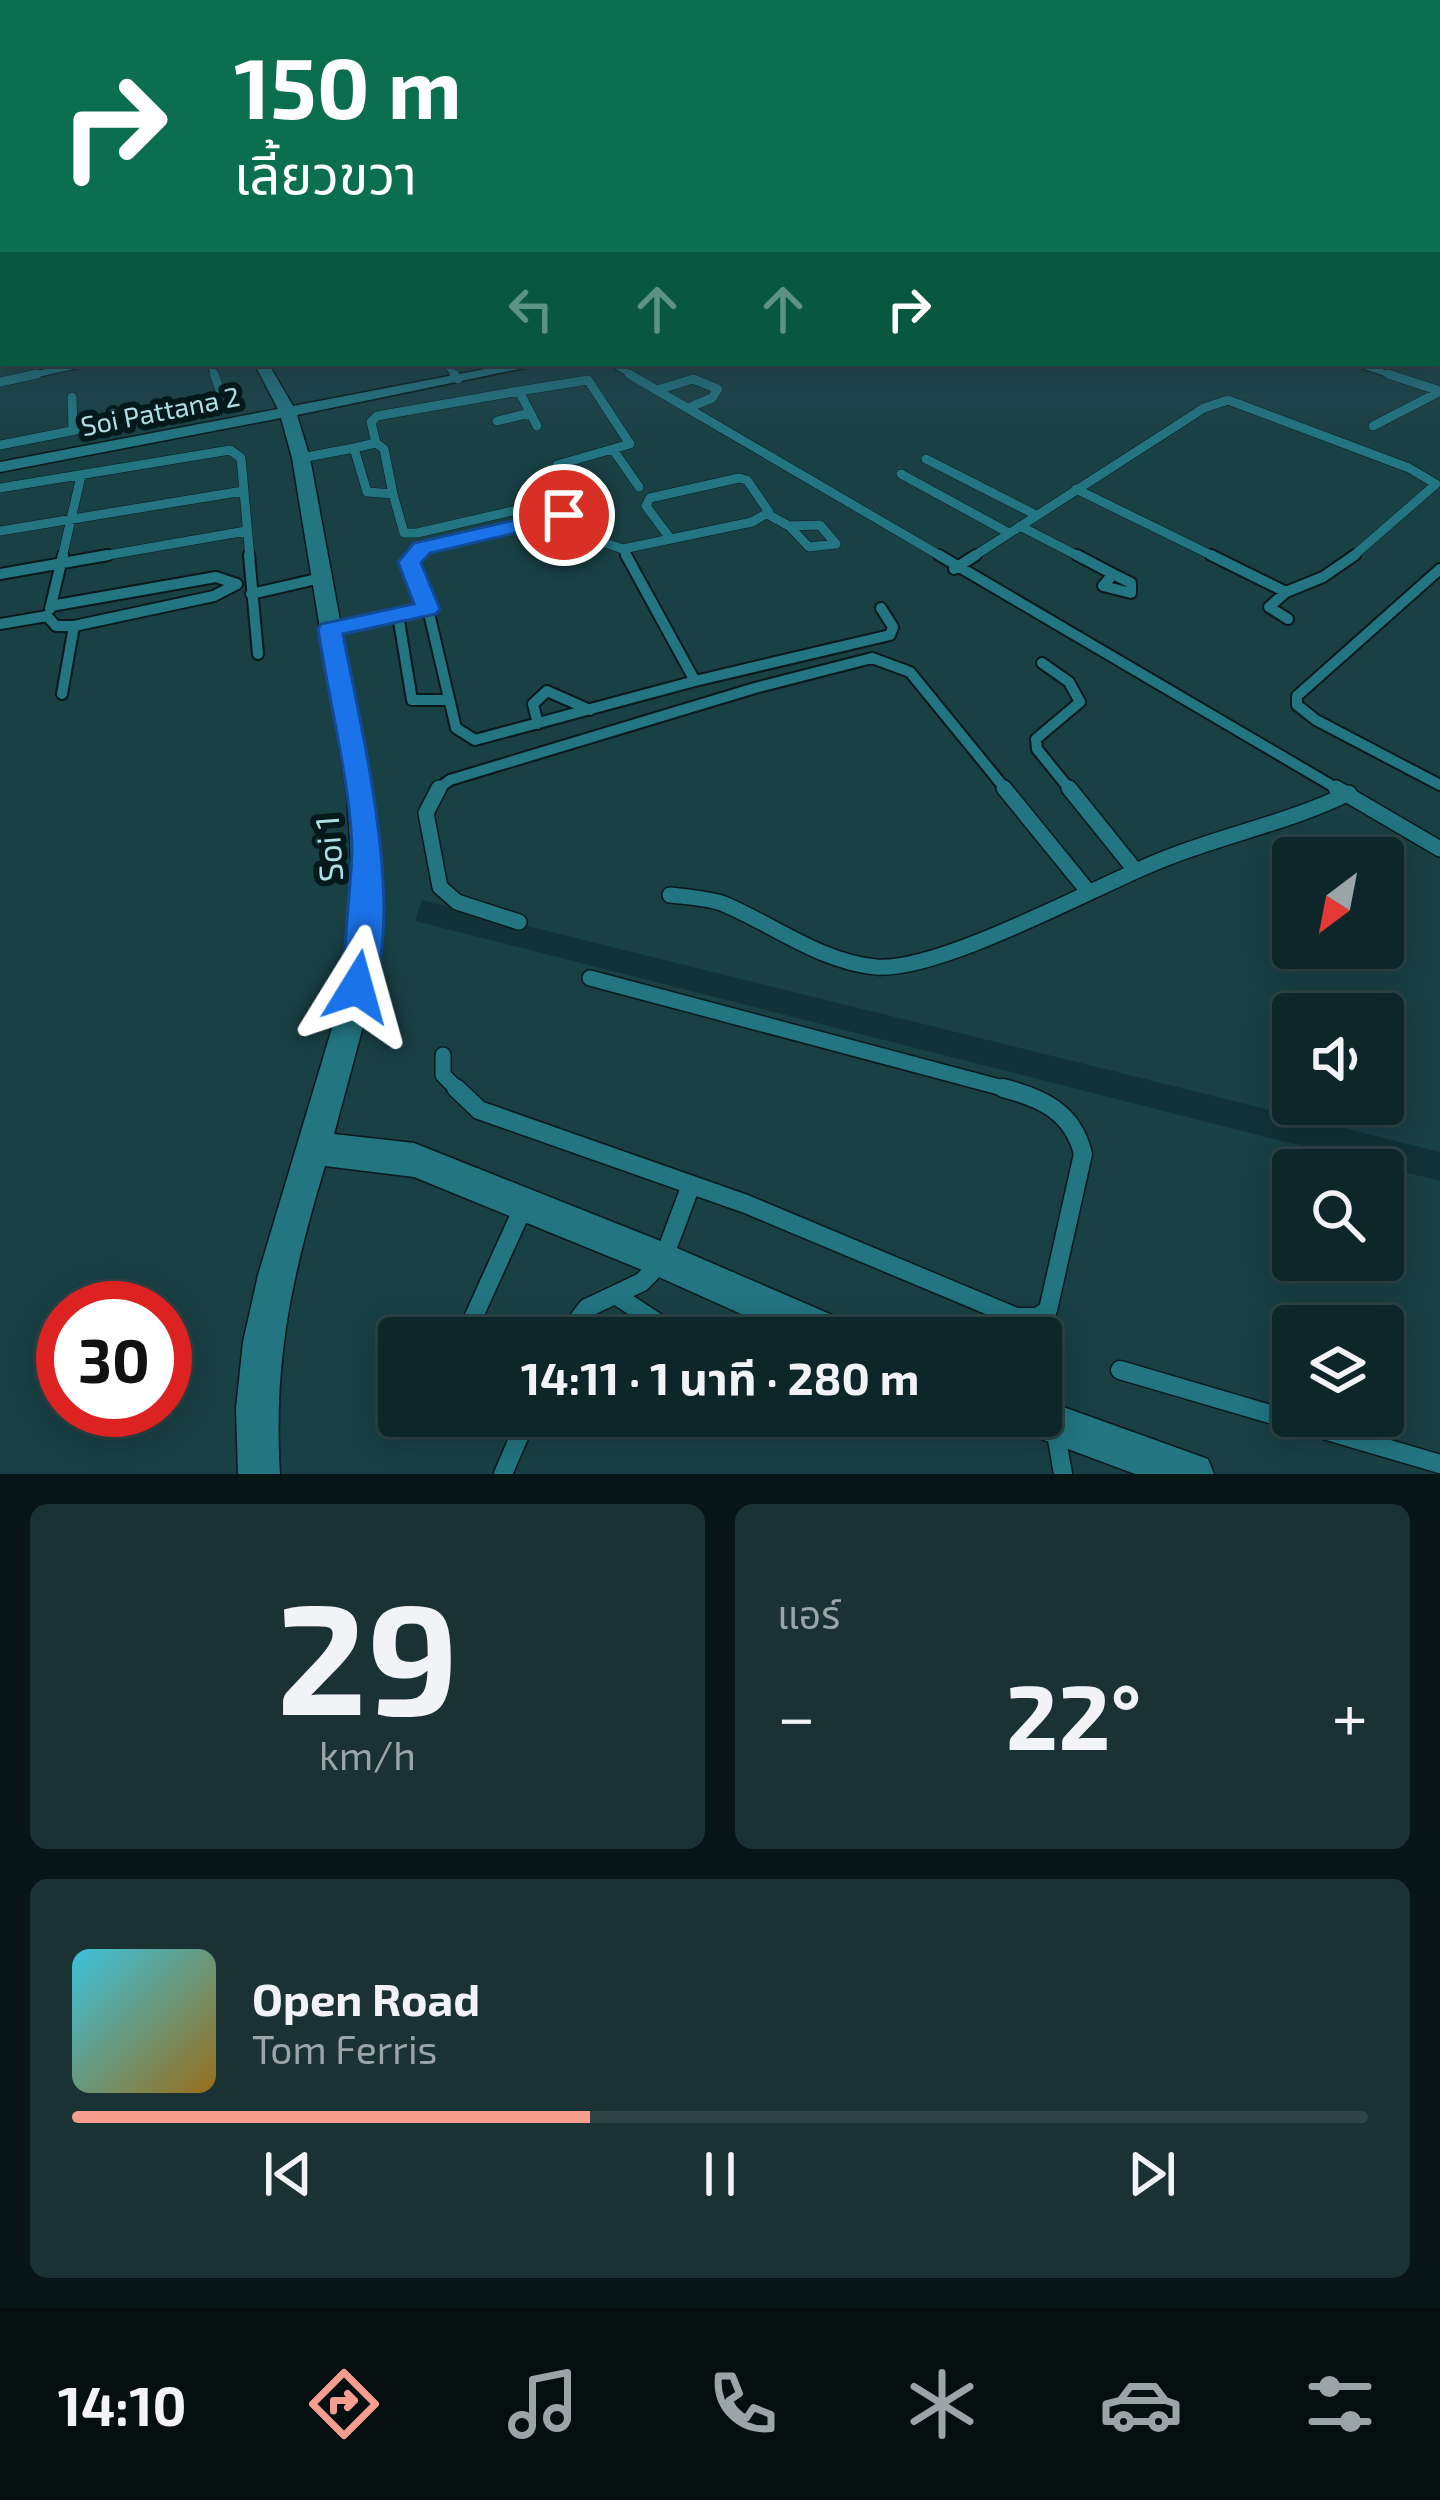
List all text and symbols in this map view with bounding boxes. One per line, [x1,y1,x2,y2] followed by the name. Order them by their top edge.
[234,35,462,136] text: 150 m
[36,48,192,204] icon: right
[234,140,417,205] text: เลี้ยวขวา
[498,276,564,342] icon: left
[624,276,690,342] icon: ahead
[750,276,816,342] icon: ahead
[876,276,942,342] icon: right
[78,379,242,441] street label: Soi Pattana 2
[513,464,615,566] pin
[531,482,597,548] icon: arrive
[306,815,350,883] street label: Soi 1
[1272,837,1404,969] north arrow
[1272,837,1404,1437] map controls
[294,924,420,1050] position arrow
[1272,993,1404,1125] button: sound
[1272,1149,1404,1281] button: search
[36,1281,192,1437] speed limit sign: 30
[1272,1305,1404,1437] button: layers
[521,1350,919,1404] text: 14:11 · 1 นาที · 280 m
[276,1559,459,1746] text: 29
[777,1590,840,1637] text: แอร์
[1006,1660,1141,1768] text: 22°
[777,1675,816,1754] text: −
[1332,1675,1368,1754] text: +
[319,1731,416,1778] text: km/h
[252,1971,480,2025] text: Open Road
[252,2025,437,2072] text: Tom Ferris
[255,2141,321,2207] icon: previous
[687,2141,753,2207] icon: pause
[1119,2141,1185,2207] icon: next
[302,2362,386,2446] icon: directions
[501,2362,585,2446] icon: music
[701,2362,785,2446] icon: phone
[900,2362,984,2446] icon: climate
[1099,2362,1183,2446] icon: car
[1298,2362,1382,2446] icon: filters
[58,2372,187,2437] text: 14:10

